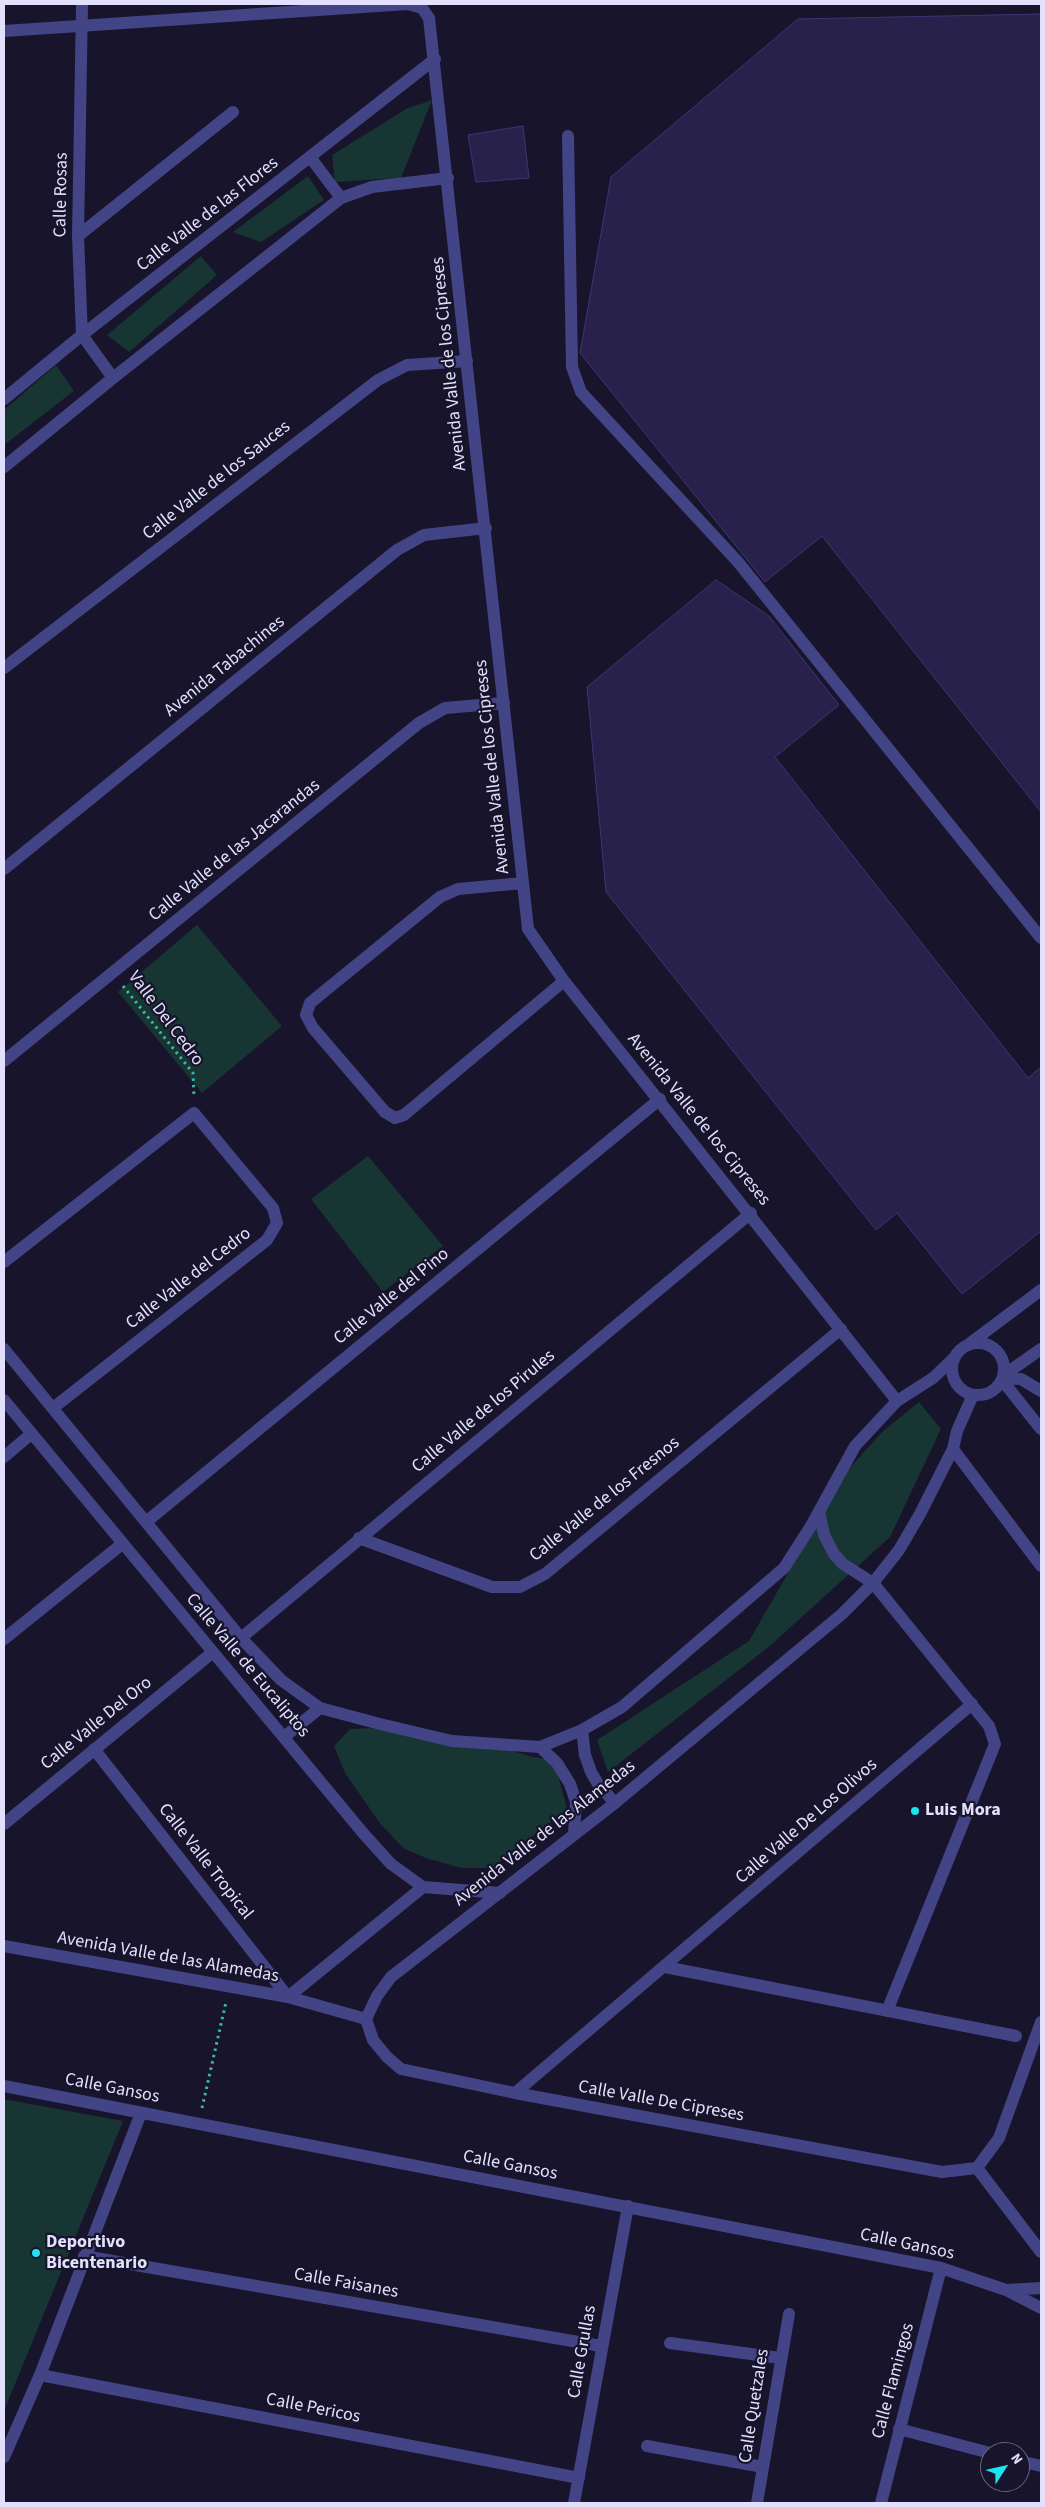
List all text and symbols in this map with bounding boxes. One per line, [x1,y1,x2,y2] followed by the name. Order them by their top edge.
[50,152,74,238] street label: Calle Rosas
[133,153,283,277] street label: Calle Valle de las Flores
[428,256,472,472] street label: Avenida Valle de los Cipreses
[139,417,295,545] street label: Calle Valle de los Sauces
[160,612,290,722] street label: Avenida Tabachines
[471,659,515,875] street label: Avenida Valle de los Cipreses
[145,775,325,927] street label: Calle Valle de las Jacarandas
[122,967,208,1071] street label: Valle Del Cedro
[622,1030,774,1210] street label: Avenida Valle de los Cipreses
[122,1223,256,1335] street label: Calle Valle del Cedro
[330,1244,454,1350] street label: Calle Valle del Pino
[408,1346,560,1478] street label: Calle Valle de los Pirules
[526,1433,684,1567] street label: Calle Valle de los Fresnos
[180,1590,314,1742] street label: Calle Valle de Eucaliptos
[37,1673,157,1775] street label: Calle Valle Del Oro
[732,1755,882,1889] street label: Calle Valle De Los Olivos
[450,1756,640,1912] street label: Avenida Valle de las Alamedas
[153,1800,257,1924] street label: Calle Valle Tropical
[925,1800,1001,1822] place label: Luis Mora
[909,1805,921,1817] marker: Luis Mora
[55,1928,281,1988] street label: Avenida Valle de las Alamedas
[63,2069,161,2109] street label: Calle Gansos
[576,2077,746,2127] street label: Calle Valle De Cipreses
[461,2146,559,2186] street label: Calle Gansos
[858,2224,956,2266] street label: Calle Gansos
[46,2232,147,2274] place label: Deportivo Bicentenario
[30,2247,42,2259] marker: Deportivo Bicentenario
[292,2264,400,2304] street label: Calle Faisanes
[564,2304,602,2400] street label: Calle Grullas
[868,2321,920,2441] street label: Calle Flamingos
[735,2348,775,2464] street label: Calle Quetzales
[264,2389,362,2429] street label: Calle Pericos
[980,2442,1030,2492] north arrow
[1006,2449,1027,2469] text: N

